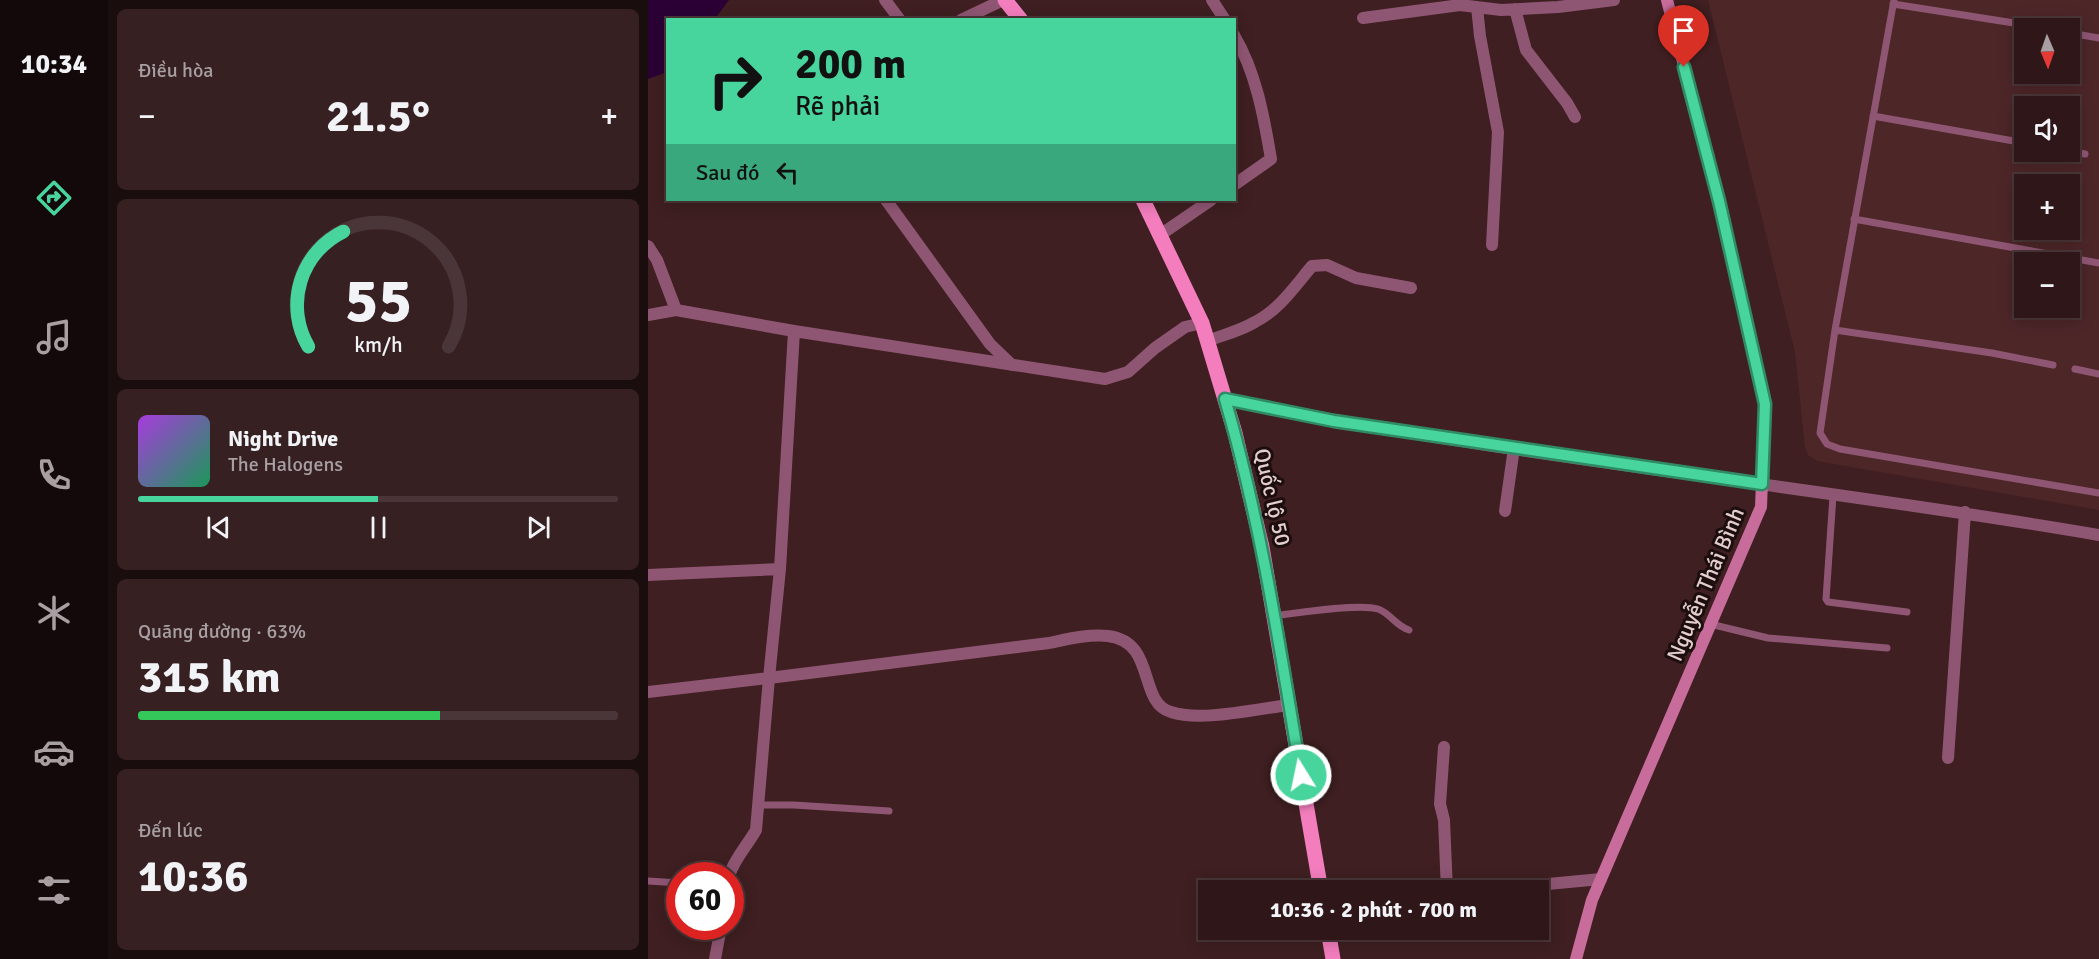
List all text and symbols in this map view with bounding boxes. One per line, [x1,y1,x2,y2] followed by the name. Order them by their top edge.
[1658,5,1709,67] pin
[1667,14,1700,47] icon: arrive
[2014,18,2080,84] north arrow
[2014,18,2080,318] map controls
[795,39,906,90] text: 200 m
[696,42,774,120] icon: right
[21,48,87,81] text: 10:34
[138,58,213,83] text: Điều hòa
[326,89,430,144] text: 21.5°
[795,90,880,123] text: Rẽ phải
[138,96,156,137] text: −
[600,96,618,137] text: +
[2014,96,2080,162] button: sound
[771,156,804,189] icon: left
[696,159,759,186] text: Sau đó
[2014,174,2080,240] button: +
[33,177,75,219] icon: directions
[2014,252,2080,318] button: −
[344,262,412,339] text: 55
[33,316,75,358] icon: music
[354,332,402,358] text: km/h
[228,425,338,452] text: Night Drive
[1248,446,1297,549] street label: Quốc lộ 50
[228,452,343,477] text: The Halogens
[33,454,75,496] icon: phone
[1661,503,1750,665] street label: Nguyễn Thái Bình
[202,511,235,544] icon: previous
[362,511,395,544] icon: pause
[522,511,555,544] icon: next
[33,592,75,634] icon: climate
[138,619,306,644] text: Quãng đường · 63%
[138,650,281,705] text: 315 km
[33,731,75,773] icon: car
[1269,743,1333,807] position arrow
[138,818,203,843] text: Đến lúc
[138,849,248,904] text: 10:36
[666,862,744,940] speed limit sign: 60
[33,869,75,911] icon: filters
[1270,896,1477,923] text: 10:36 · 2 phút · 700 m

